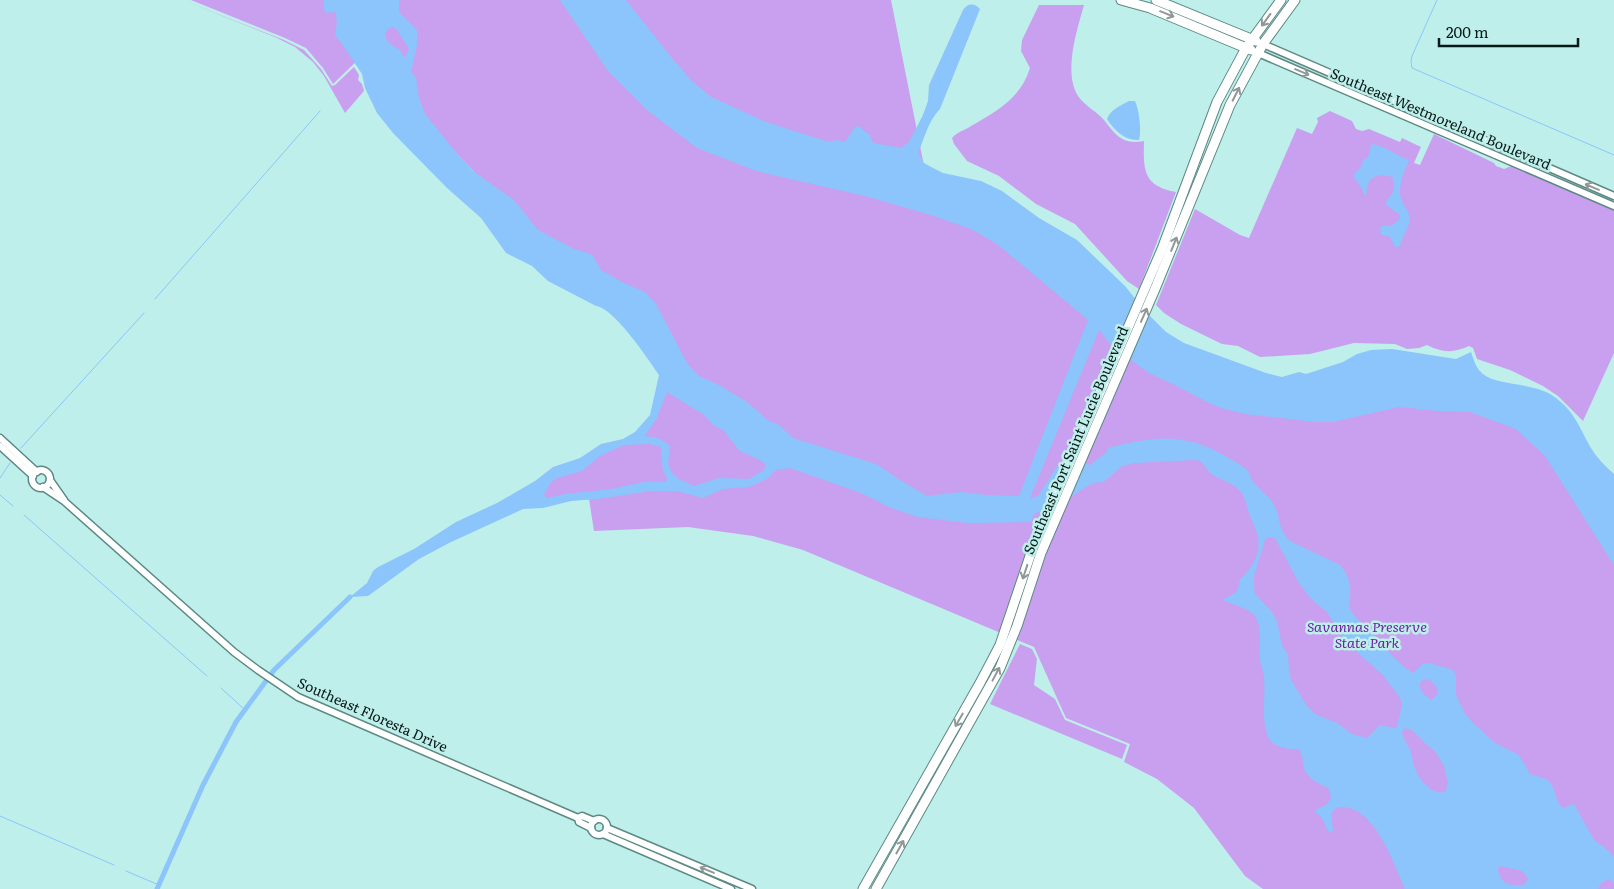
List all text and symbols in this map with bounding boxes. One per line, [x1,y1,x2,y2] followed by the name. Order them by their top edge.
[1159,10,1174,20] one-way arrow
[1261,13,1272,26] one-way arrow
[1439,15,1578,47] scale bar
[1446,20,1489,43] text: 200 m
[1328,62,1555,174] street label: Southeast Westmoreland Boulevard
[1294,68,1309,78] one-way arrow
[1232,87,1241,102] one-way arrow
[1585,181,1600,191] one-way arrow
[1170,237,1179,252] one-way arrow
[1140,308,1150,323] one-way arrow
[1018,322,1132,557] street label: Southeast Port Saint Lucie Boulevard
[1020,563,1029,579] one-way arrow
[1307,616,1427,652] park label: Savannas Preserve State Park
[992,668,1002,682] one-way arrow
[295,672,451,756] street label: Southeast Floresta Drive
[954,712,964,726] one-way arrow
[895,840,905,854] one-way arrow
[700,864,715,874] one-way arrow

